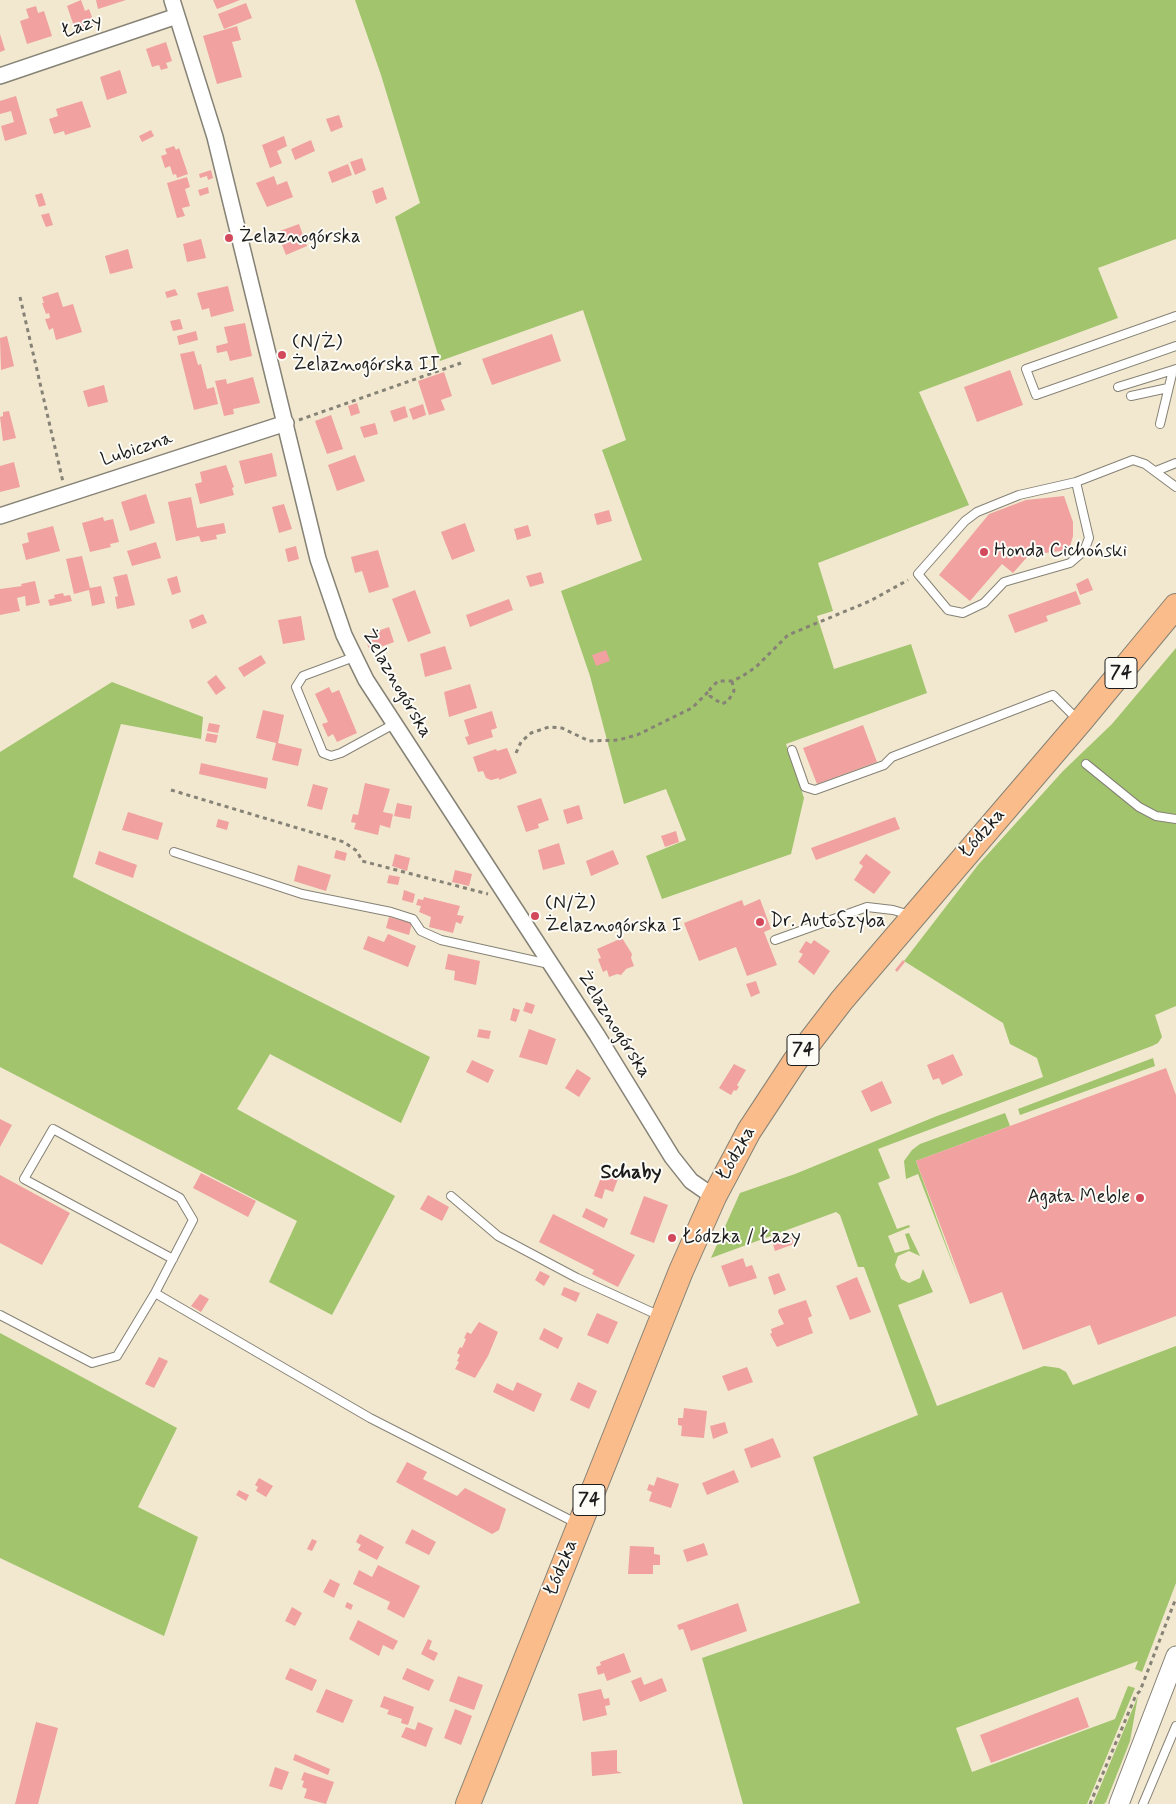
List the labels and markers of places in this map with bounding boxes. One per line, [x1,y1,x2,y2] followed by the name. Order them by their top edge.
[239,227,361,249] place label: Żelaznogórska
[223,232,235,244] marker: Żelaznogórska
[292,333,440,377] place label: (N/Ż) Żelaznogórska II
[276,349,288,361] marker: (N/Ż) Żelaznogórska II
[994,541,1127,563] place label: Honda Cichoński
[978,546,990,558] marker: Honda Cichoński
[545,894,682,938] place label: (N/Ż) Żelaznogórska I
[529,910,541,922] marker: (N/Ż) Żelaznogórska I
[770,911,886,933] place label: Dr. AutoSzyba
[754,916,766,928] marker: Dr. AutoSzyba
[1027,1187,1130,1209] place label: Agata Meble
[1134,1192,1146,1204] marker: Agata Meble
[682,1227,801,1249] place label: Łódzka / Łazy
[666,1232,678,1244] marker: Łódzka / Łazy

